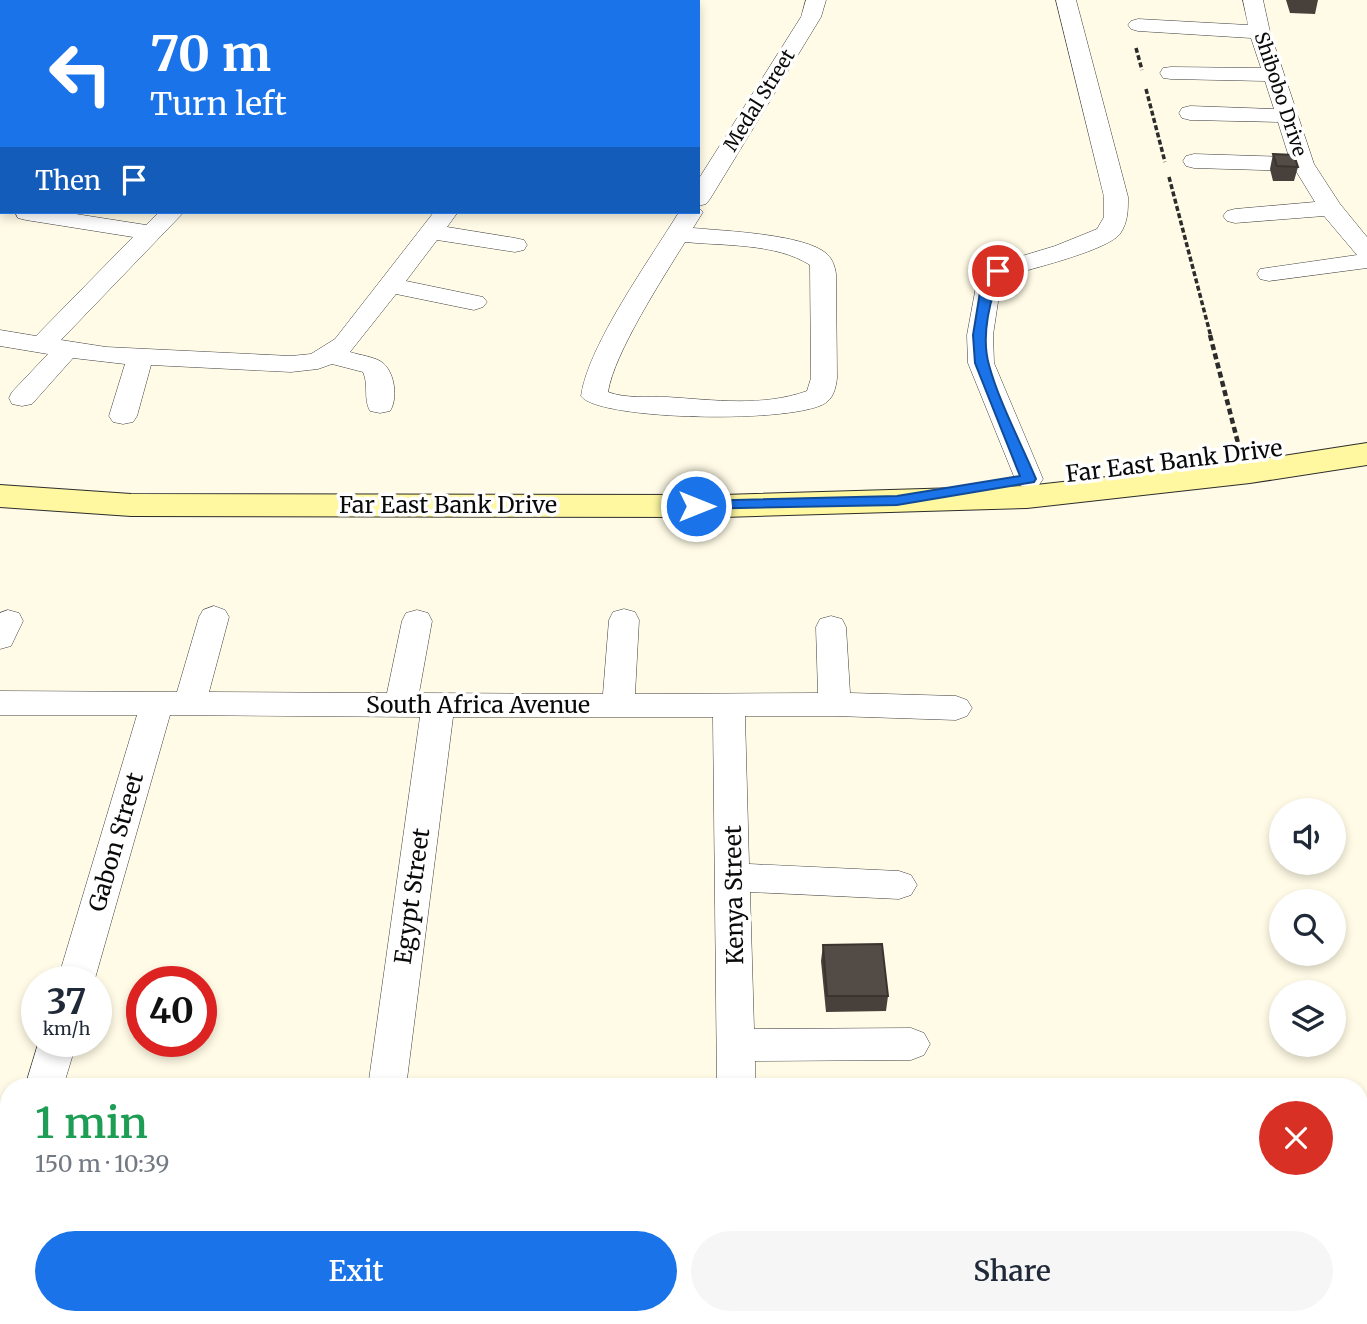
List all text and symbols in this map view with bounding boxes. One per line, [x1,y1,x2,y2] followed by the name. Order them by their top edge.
[150,23,271,84] text: 70 m
[35,28,126,119] icon: left
[1250,29,1312,159] street label: Shibobo Drive
[718,44,800,155] street label: Medal Street
[150,84,287,124] text: Turn left
[115,161,153,199] icon: arrive
[35,164,101,197] text: Then
[968,241,1028,301] pin
[979,252,1017,290] icon: arrive
[1064,433,1284,488] street label: Far East Bank Drive
[659,469,733,543] position arrow
[339,490,557,519] street label: Far East Bank Drive
[366,690,590,719] street label: South Africa Avenue
[82,769,149,915] street label: Gabon Street
[1269,798,1346,1057] map controls
[1269,798,1346,875] button: sound
[718,825,749,965] street label: Kenya Street
[388,826,435,966] street label: Egypt Street
[1269,889,1346,966] button: search
[126,966,217,1057] speed limit sign: 40
[47,980,86,1024] text: 37
[1269,980,1346,1057] button: layers
[43,1017,90,1040] text: km/h
[35,1097,148,1149] text: 1 min
[1259,1101,1333,1175] button: close
[35,1149,169,1178] text: 150 m · 10:39
[35,1231,677,1311] button: Exit
[691,1231,1333,1311] button: Share

